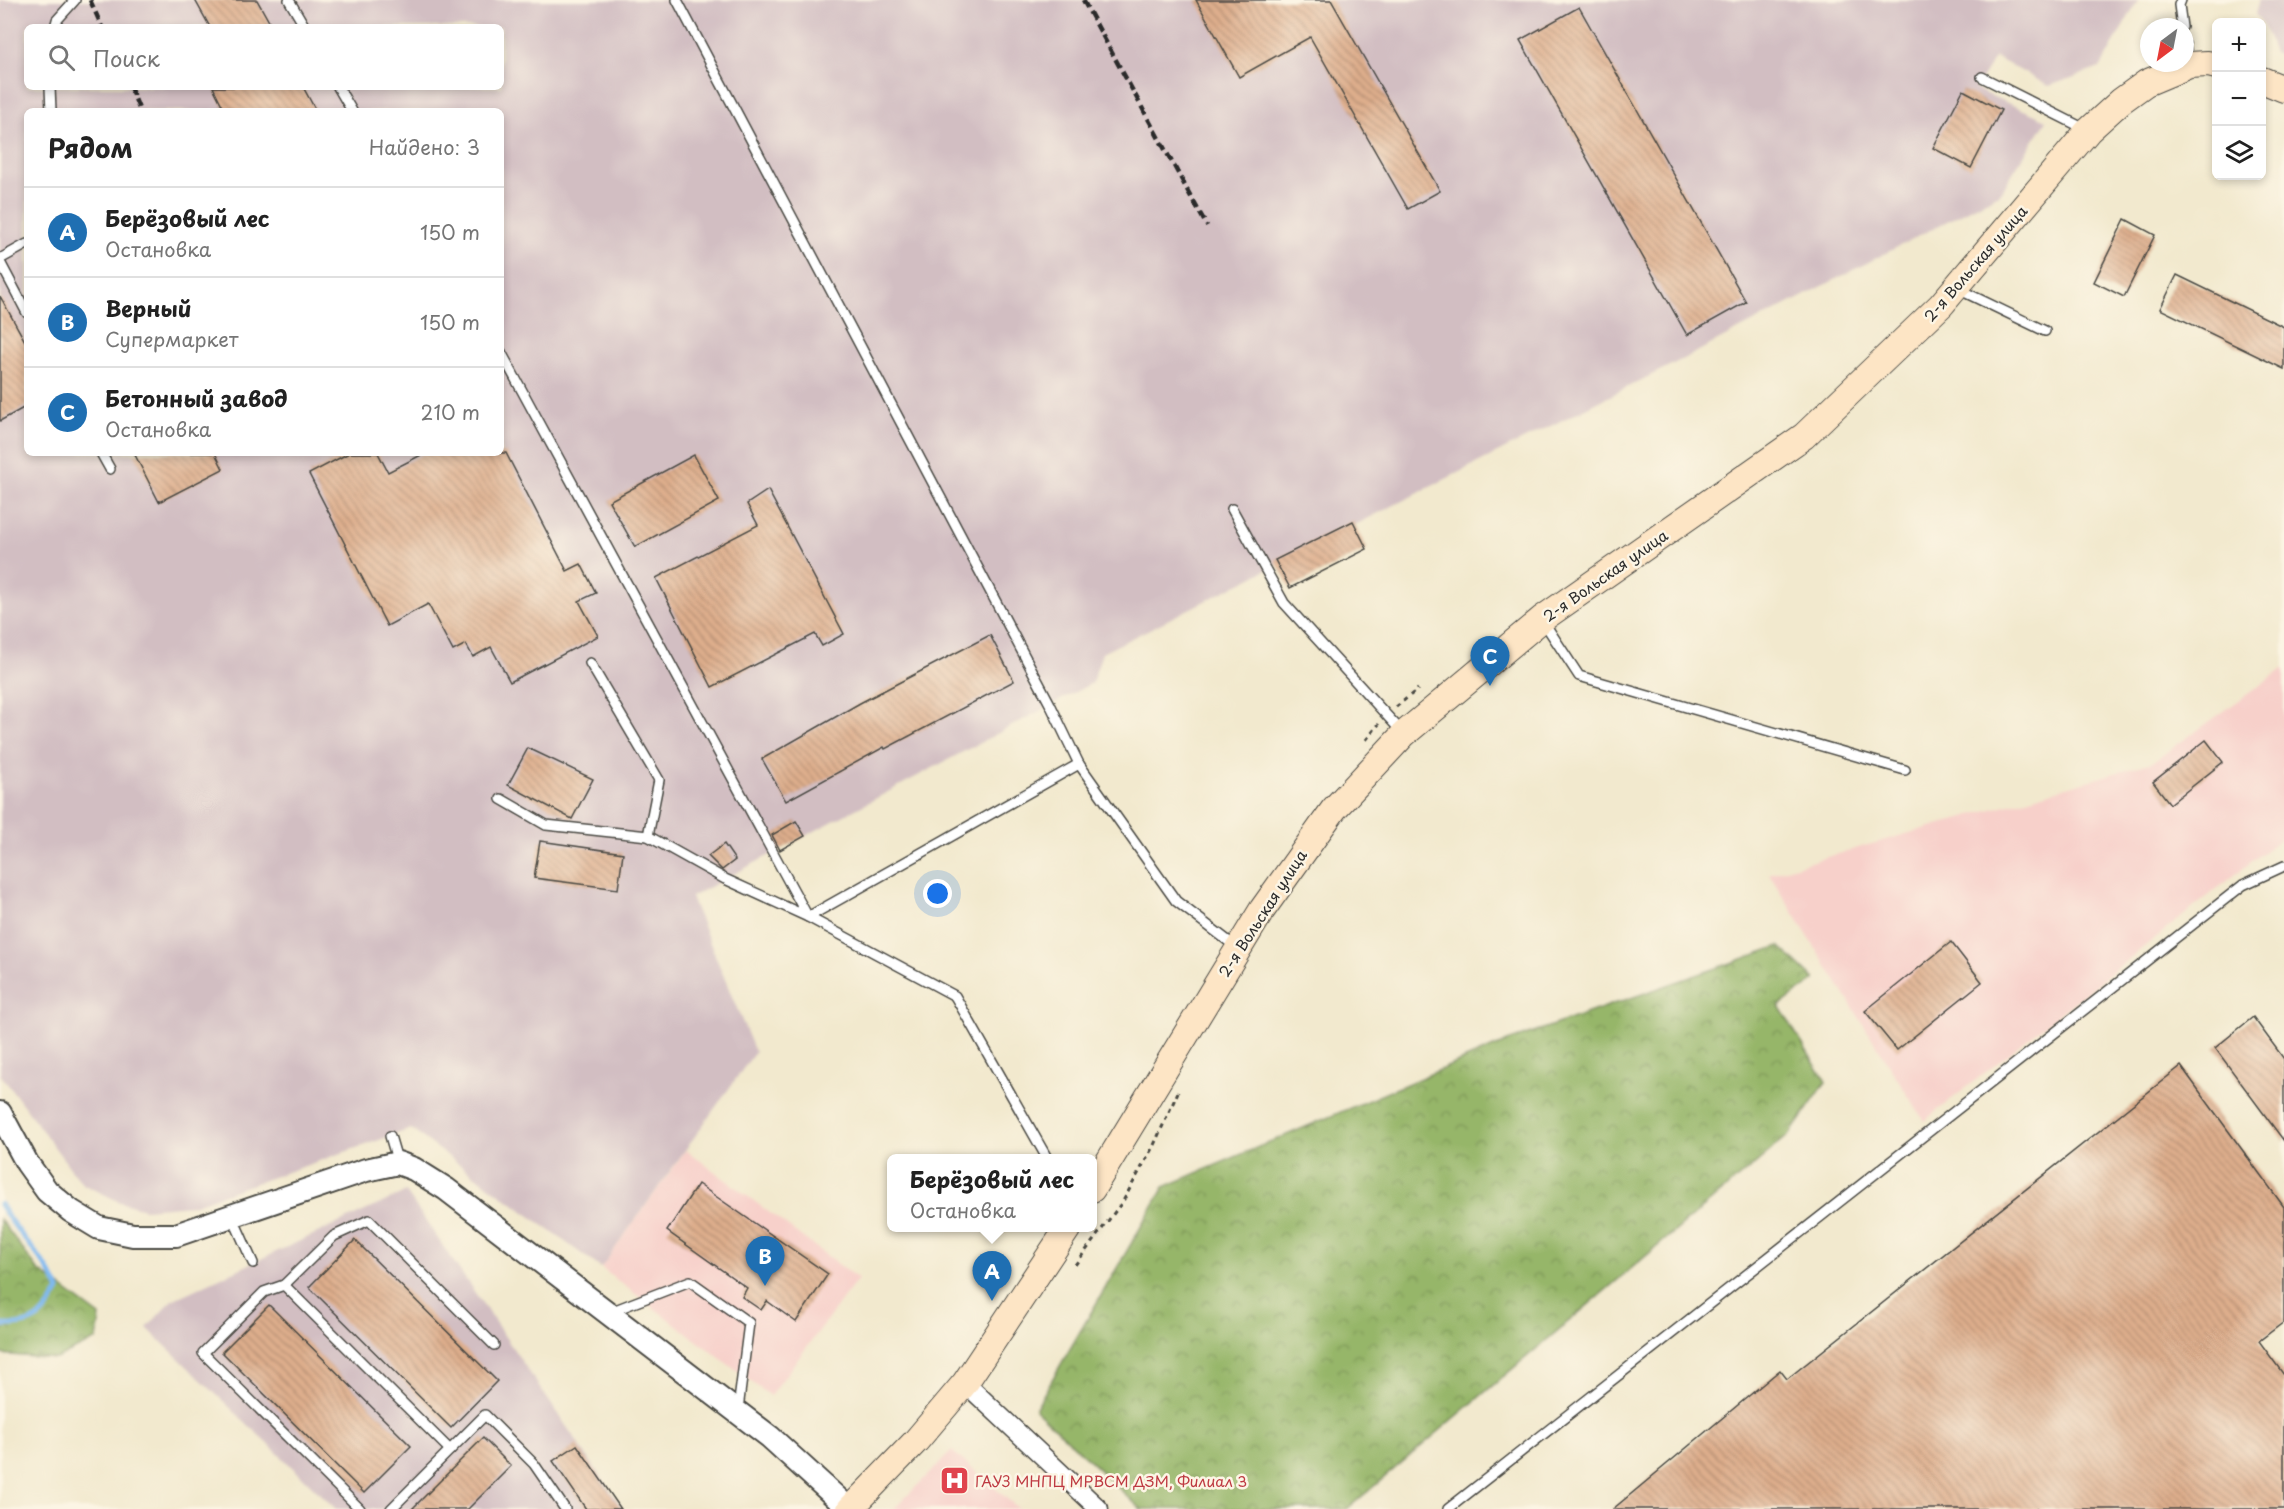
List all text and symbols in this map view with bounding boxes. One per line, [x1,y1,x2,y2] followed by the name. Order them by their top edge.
[2140,18,2194,72] north arrow
[2212,18,2266,180] map controls
[2212,18,2266,72] button: +
[24,24,504,90] search box
[45,41,78,74] icon: search
[93,41,160,74] text: Поиск
[2212,72,2266,126] button: −
[2212,126,2266,180] button: layers
[48,128,133,167] text: Рядом
[369,132,480,162] text: Найдено: 3
[1918,199,2032,326] street label: 2-я Вольская улица
[105,201,270,234] text: Берёзовый лес
[60,217,75,247] text: A
[420,217,480,247] text: 150 m
[105,234,211,264] text: Остановка
[105,291,192,324] text: Верный
[61,307,74,337] text: B
[420,307,480,337] text: 150 m
[105,324,238,354] text: Супермаркет
[105,381,288,414] text: Бетонный завод
[60,397,75,427] text: C
[421,397,480,427] text: 210 m
[105,414,211,444] text: Остановка
[1538,523,1673,627] street label: 2-я Вольская улица
[1470,636,1510,686] pin: C
[1212,844,1312,981] street label: 2-я Вольская улица
[923,879,952,908] your location
[887,1154,1097,1232] popup
[910,1162,1074,1195] text: Берёзовый лес
[910,1195,1016,1225] text: Остановка
[746,1236,784,1286] pin: B
[972,1252,1012,1301] pin: A
[938,1464,970,1496] hospital icon: ГАУЗ МНПЦ МРВСМ ДЗМ, Филиал 3
[975,1469,1247,1492] place label: ГАУЗ МНПЦ МРВСМ ДЗМ, Филиал 3

